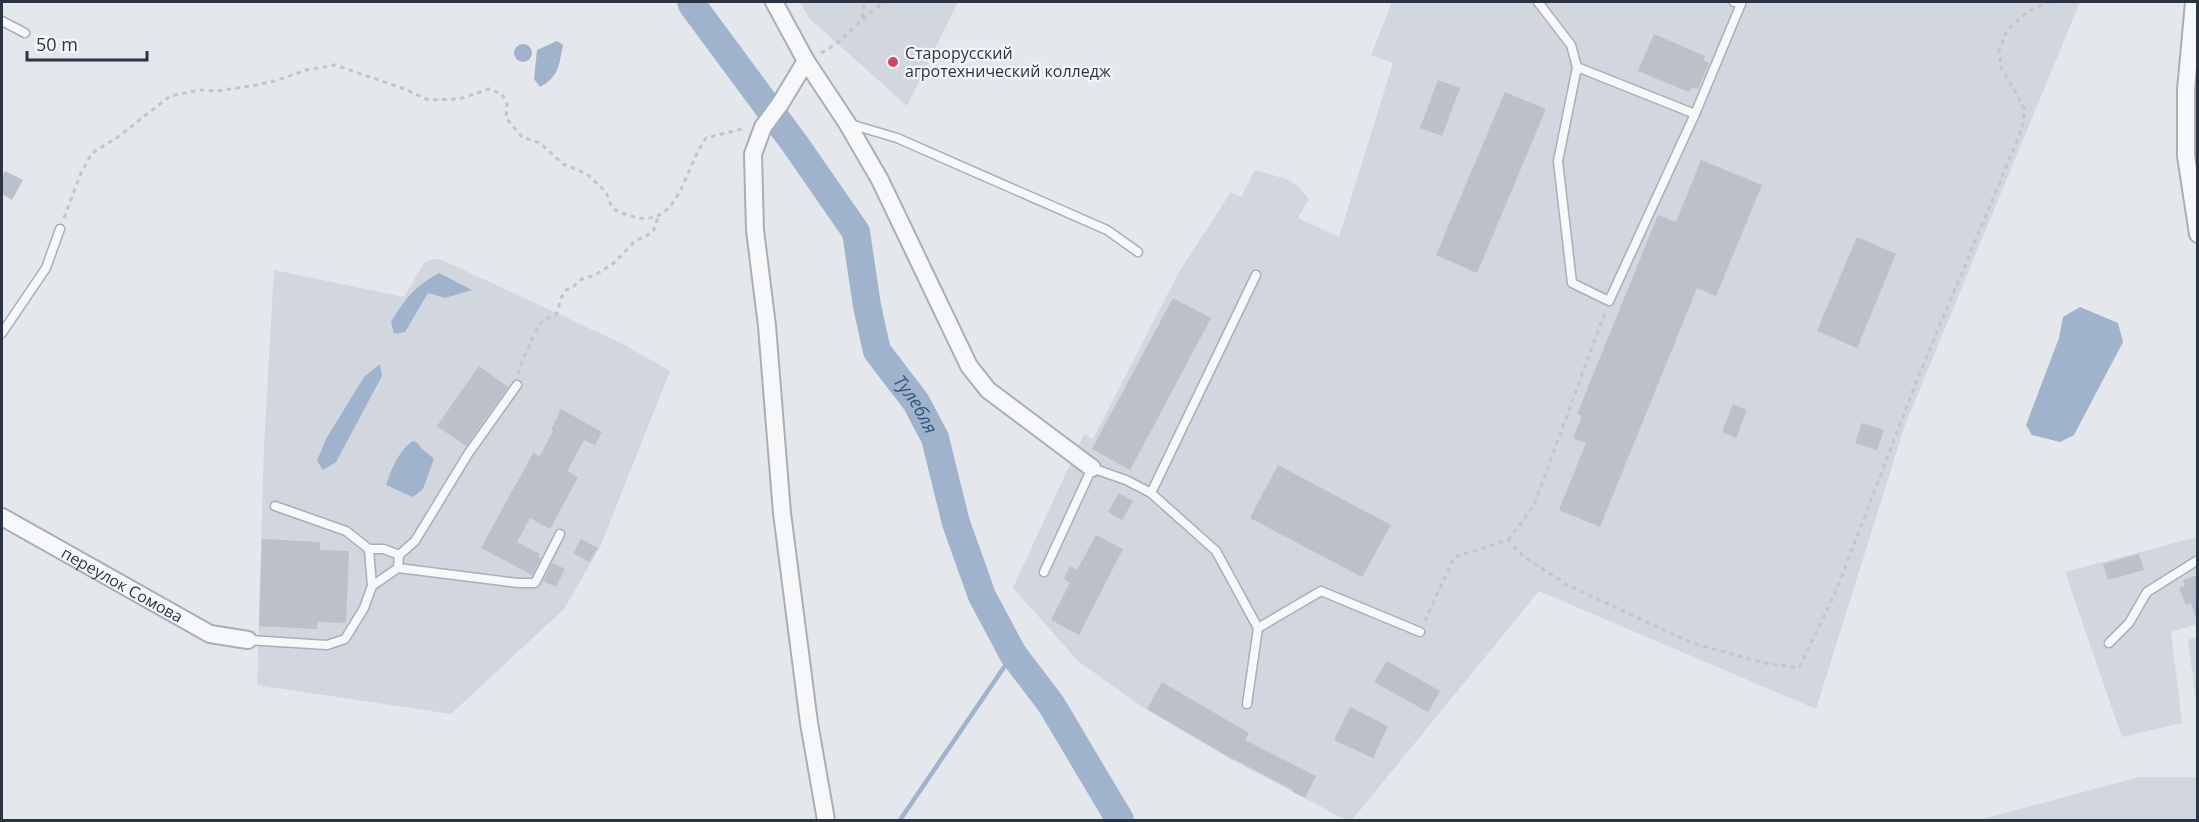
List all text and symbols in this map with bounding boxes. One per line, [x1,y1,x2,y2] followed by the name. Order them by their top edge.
[27,24,147,62] scale bar
[36,32,78,56] text: 50 m
[905,42,1111,82] place label: Старорусский агротехнический колледж
[886,55,900,69] marker: Старорусский агротехнический колледж
[889,370,943,437] water label: Тулебля
[58,542,187,628] street label: переулок Сомова

